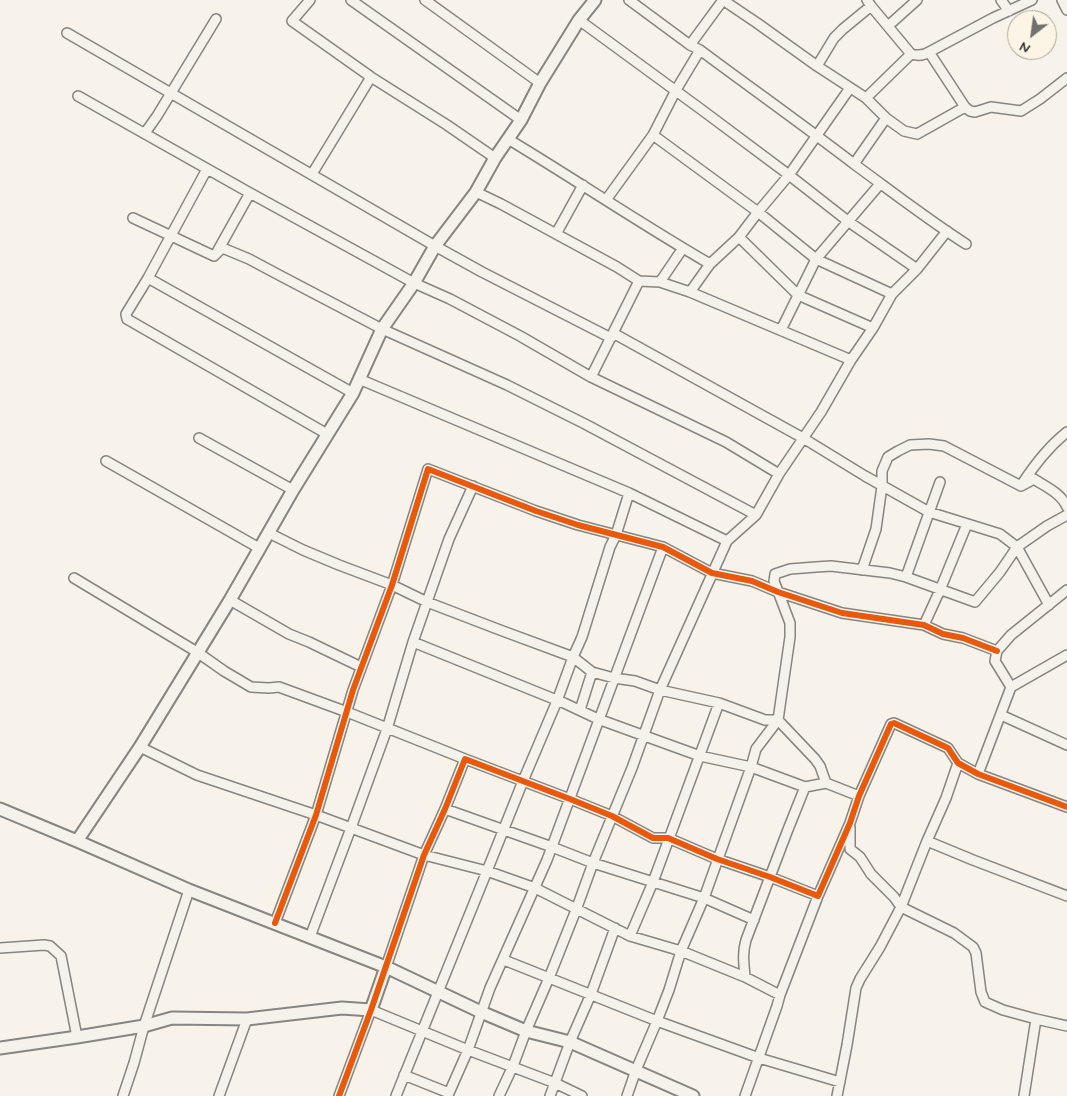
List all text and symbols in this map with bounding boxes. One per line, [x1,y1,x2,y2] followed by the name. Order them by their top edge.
[1007,10,1057,60] north arrow
[1016,37,1034,57] text: N

